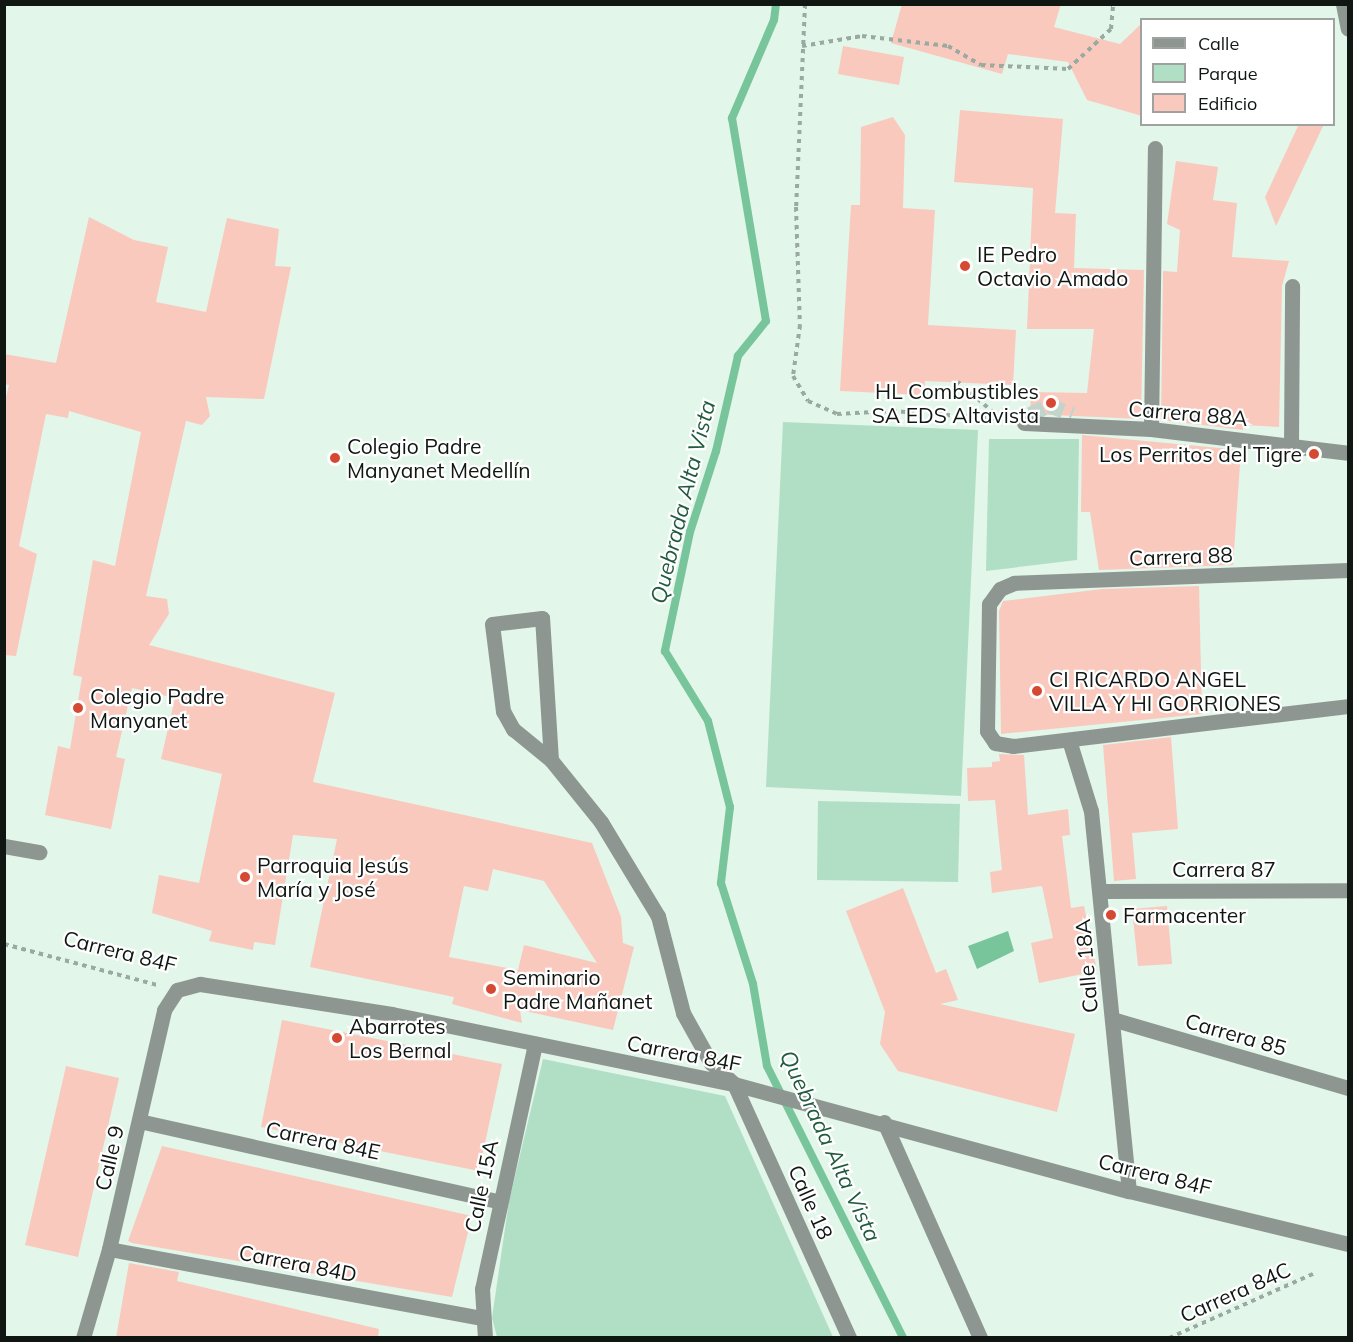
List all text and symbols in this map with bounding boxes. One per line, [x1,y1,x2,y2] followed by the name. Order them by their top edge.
[1140,18,1335,126] legend
[1198,32,1239,55] text: Calle
[1198,62,1257,85] text: Parque
[1198,92,1257,115] text: Edificio
[977,241,1128,291] place label: IE Pedro Octavio Amado
[958,259,972,273] marker: IE Pedro Octavio Amado
[872,378,1039,428] place label: HL Combustibles SA EDS Altavista
[1127,395,1249,431] street label: Carrera 88A
[1044,396,1058,410] marker: HL Combustibles SA EDS Altavista
[645,398,721,606] water label: Quebrada Alta Vista
[347,433,531,483] place label: Colegio Padre Manyanet Medellín
[1099,441,1302,467] place label: Los Perritos del Tigre
[1307,447,1321,461] marker: Los Perritos del Tigre
[328,451,342,465] marker: Colegio Padre Manyanet Medellín
[1129,542,1233,570] street label: Carrera 88
[1049,666,1281,716] place label: CI RICARDO ANGEL VILLA Y HI GORRIONES
[90,683,224,733] place label: Colegio Padre Manyanet
[1030,684,1044,698] marker: CI RICARDO ANGEL VILLA Y HI GORRIONES
[71,701,85,715] marker: Colegio Padre Manyanet
[257,852,409,902] place label: Parroquia Jesús María y José
[1172,856,1276,882] street label: Carrera 87
[238,870,252,884] marker: Parroquia Jesús María y José
[1123,902,1246,928] place label: Farmacenter
[1104,908,1118,922] marker: Farmacenter
[1069,918,1103,1014] street label: Calle 18A
[61,925,179,977] street label: Carrera 84F
[503,964,652,1014] place label: Seminario Padre Mañanet
[484,982,498,996] marker: Seminario Padre Mañanet
[1183,1008,1289,1060] street label: Carrera 85
[349,1013,451,1063] place label: Abarrotes Los Bernal
[625,1030,743,1076] street label: Carrera 84F
[330,1031,344,1045] marker: Abarrotes Los Bernal
[774,1046,886,1246] water label: Quebrada Alta Vista
[264,1116,382,1164] street label: Carrera 84E
[89,1123,129,1193] street label: Calle 9
[459,1137,503,1235] street label: Calle 15A
[1096,1148,1214,1200] street label: Carrera 84F
[783,1161,839,1243] street label: Calle 18
[237,1239,359,1287] street label: Carrera 84D
[1176,1256,1294,1328] street label: Carrera 84C

